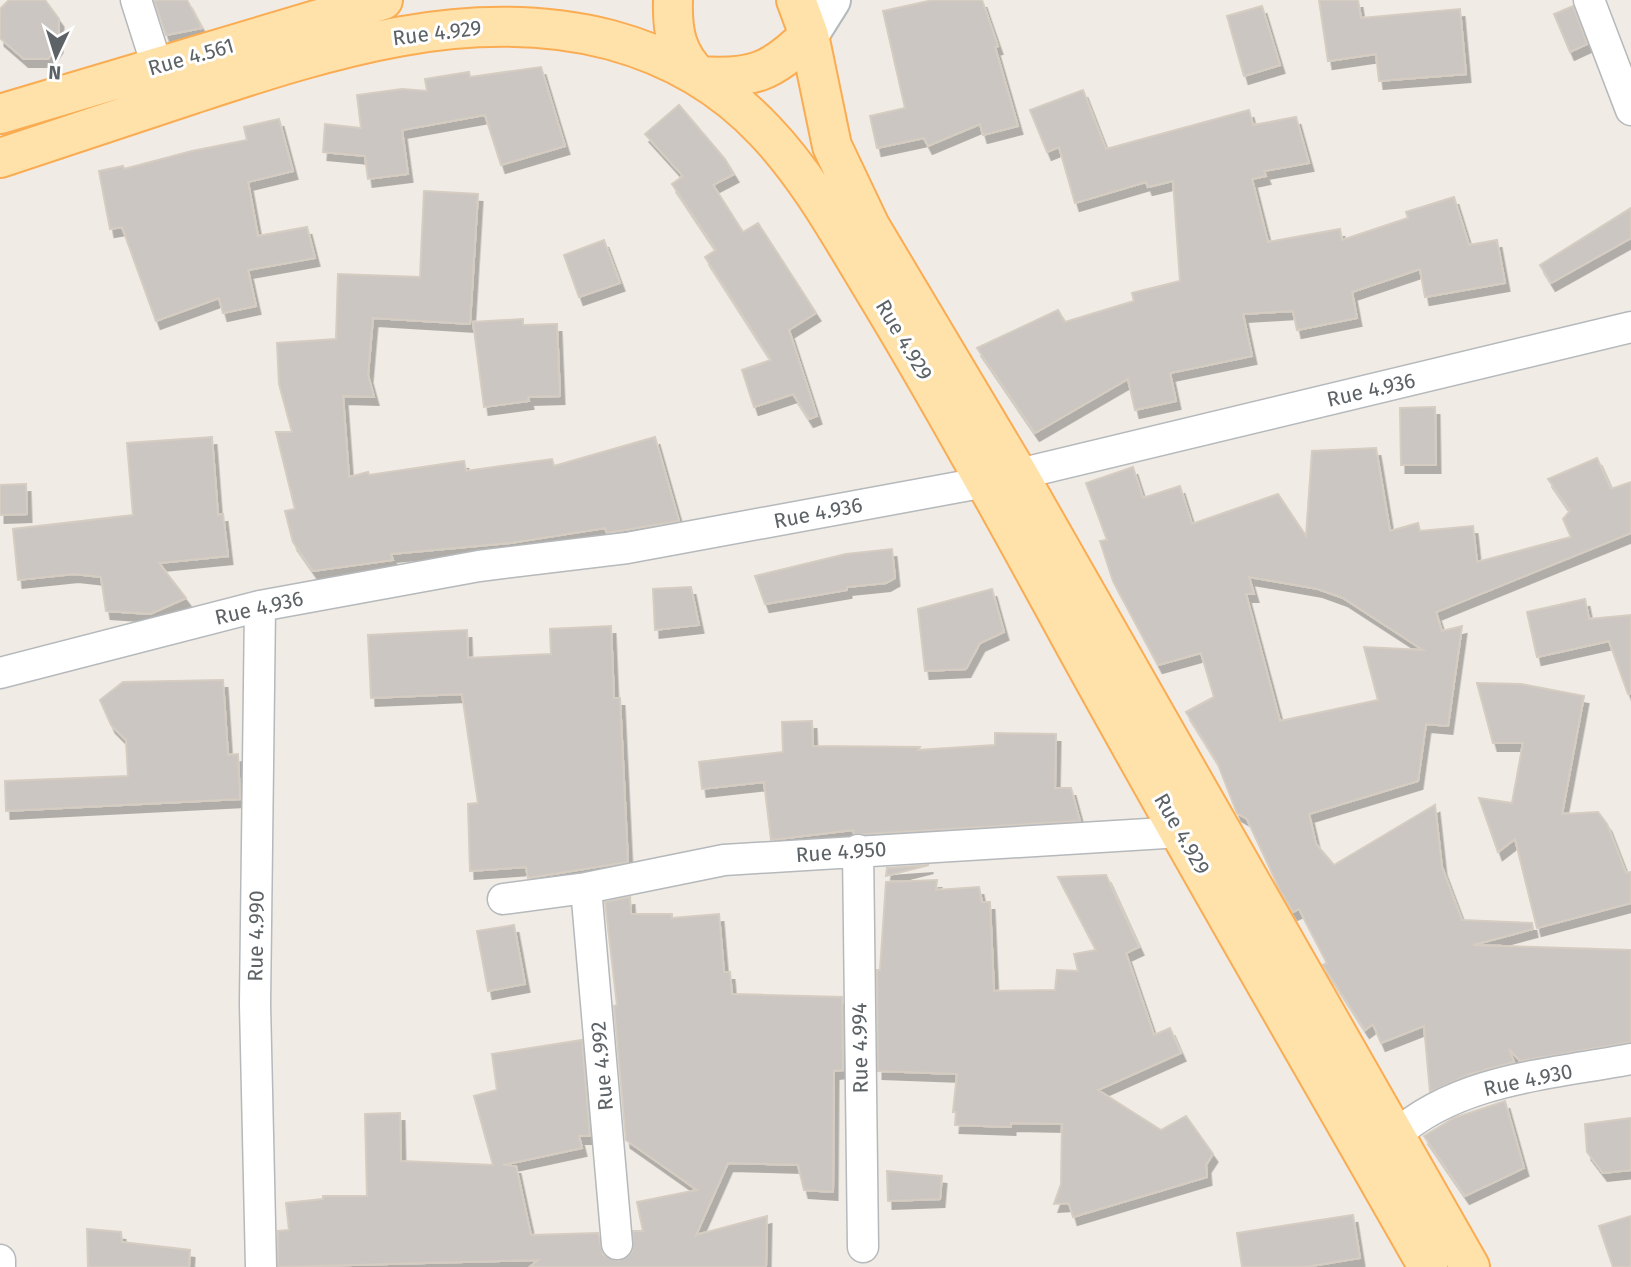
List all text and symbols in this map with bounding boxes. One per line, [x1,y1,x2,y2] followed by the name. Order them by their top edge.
[391,15,483,51] street label: Rue 4.929
[21,21,91,91] north arrow
[145,32,237,82] street label: Rue 4.561
[48,61,62,84] text: N
[870,295,938,385] street label: Rue 4.929
[1324,367,1418,413] street label: Rue 4.936
[771,492,865,534] street label: Rue 4.936
[212,585,306,631] street label: Rue 4.936
[1148,789,1216,879] street label: Rue 4.929
[795,836,887,868] street label: Rue 4.950
[242,890,270,982] street label: Rue 4.990
[846,1002,874,1094] street label: Rue 4.994
[585,1020,619,1112] street label: Rue 4.992
[1481,1058,1575,1102] street label: Rue 4.930

